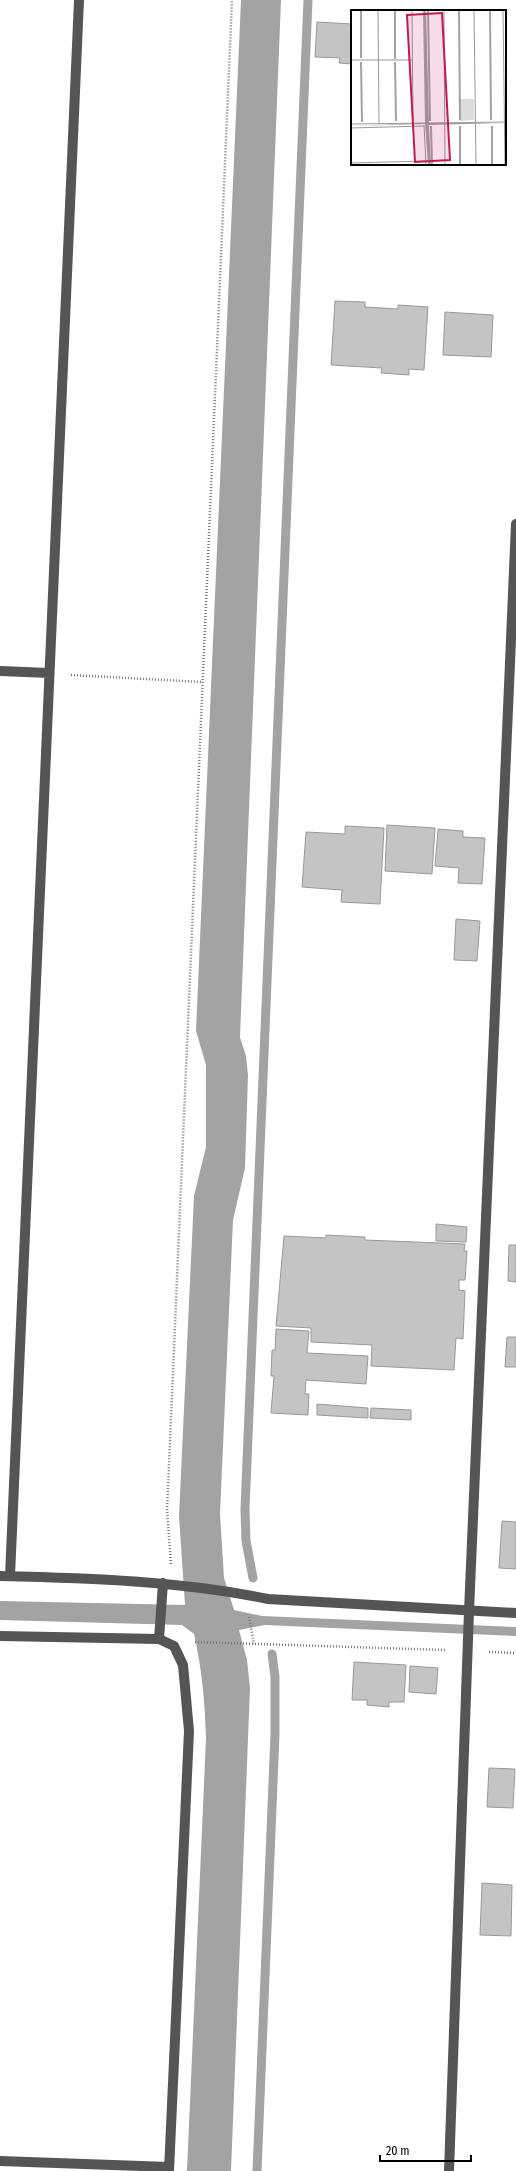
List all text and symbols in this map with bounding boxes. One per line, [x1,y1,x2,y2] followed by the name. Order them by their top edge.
[351,10,506,165] inset map
[380,2137,471,2163] scale bar
[386,2144,410,2158] text: 20 m

